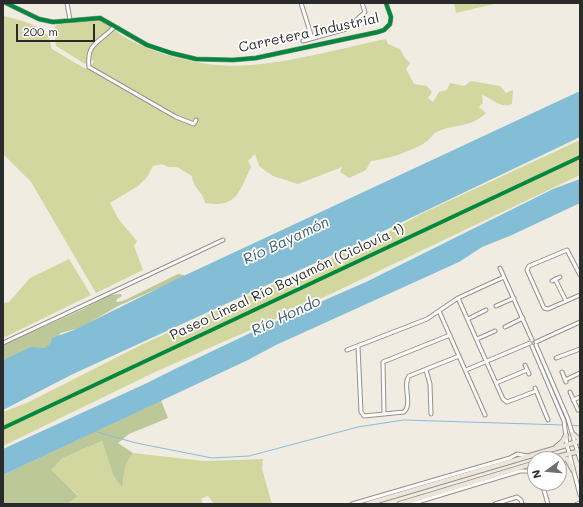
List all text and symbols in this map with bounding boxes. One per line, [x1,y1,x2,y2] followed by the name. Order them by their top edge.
[237,10,381,56] street label: Carretera Industrial
[18,16,97,42] scale bar
[23,23,58,39] text: 200 m
[240,213,332,269] water label: Río Bayamón
[167,220,407,344] street label: Paseo Lineal Río Bayamón (Ciclovía 1)
[249,292,323,340] water label: Río Hondo
[527,451,567,491] north arrow
[528,468,544,480] text: N

